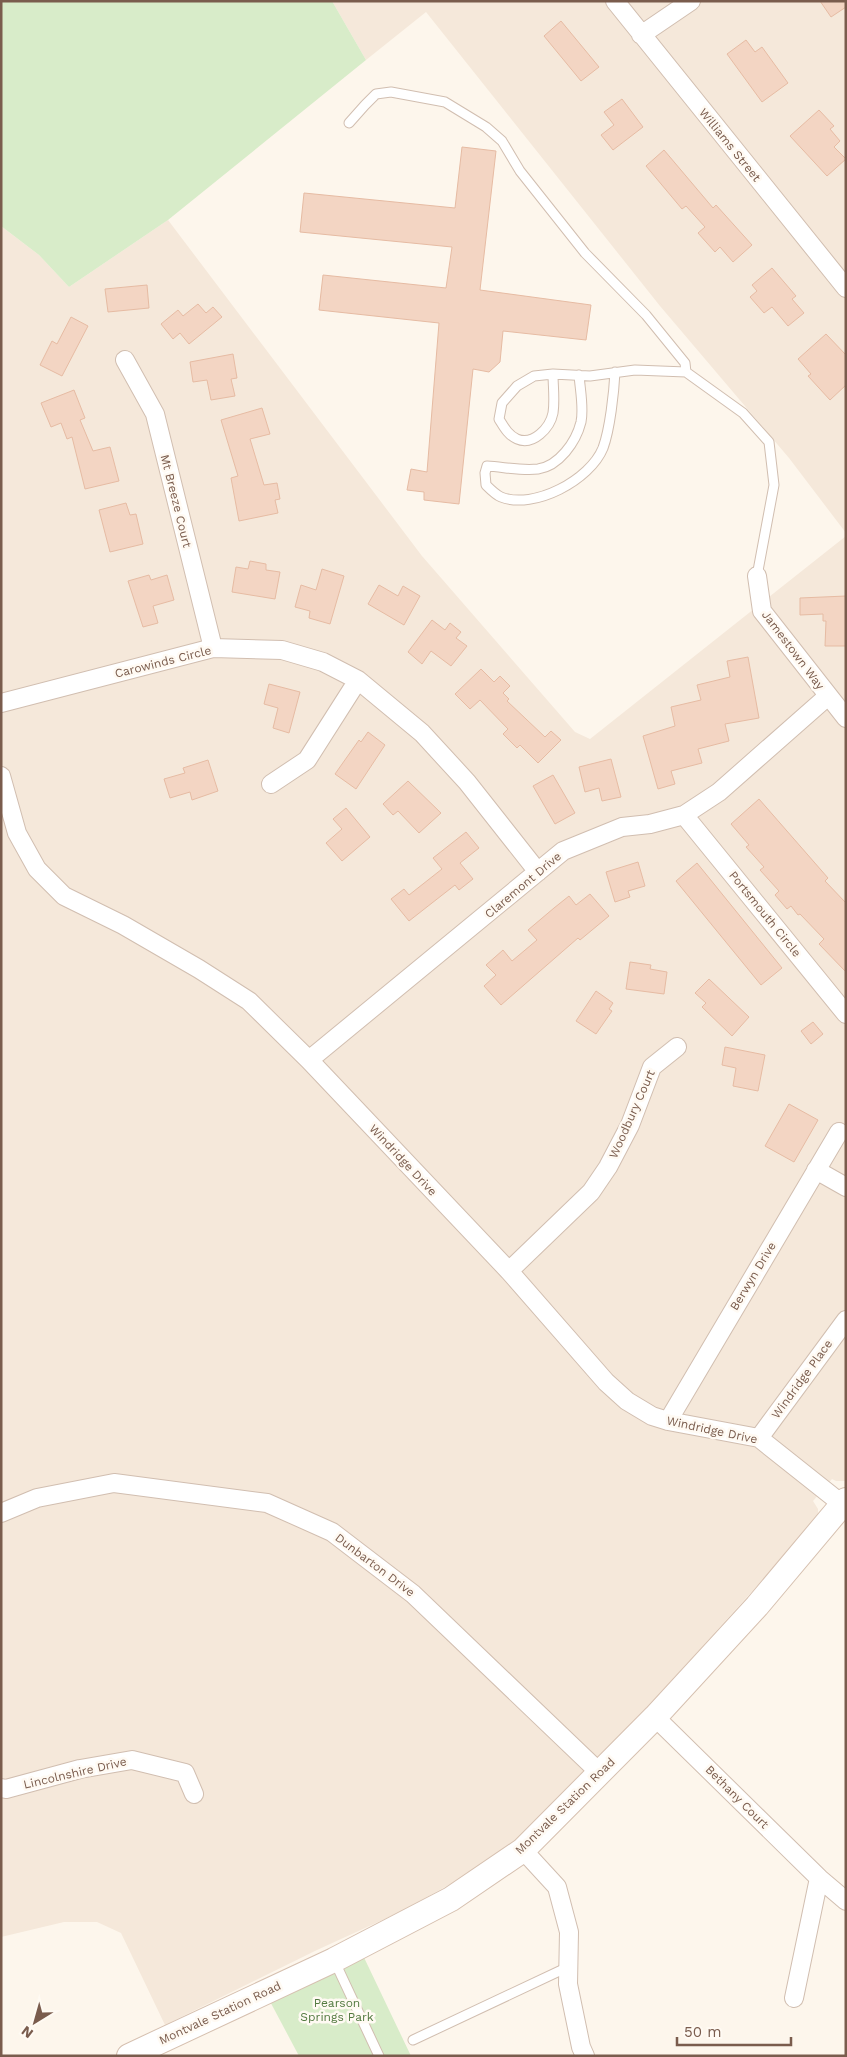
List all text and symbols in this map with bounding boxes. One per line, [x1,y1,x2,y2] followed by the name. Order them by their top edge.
[696,106,764,184] street label: Williams Street
[158,453,194,549] street label: Mt Breeze Court
[759,608,828,693] street label: Jamestown Way
[113,643,213,681] street label: Carowinds Circle
[482,849,564,921] street label: Claremont Drive
[726,868,804,960] street label: Portsmouth Circle
[606,1068,658,1160] street label: Woodbury Court
[366,1121,440,1199] street label: Windridge Drive
[727,1239,779,1313] street label: Berwyn Drive
[769,1337,835,1421] street label: Windridge Place
[665,1414,759,1446] street label: Windridge Drive
[332,1531,418,1599] street label: Dunbarton Drive
[22,1754,128,1792] street label: Lincolnshire Drive
[512,1755,618,1857] street label: Montvale Station Road
[703,1763,771,1831] street label: Bethany Court
[157,1979,283,2047] street label: Montvale Station Road
[300,1996,374,2024] park label: Pearson Springs Park
[10,1997,60,2047] north arrow
[677,2014,791,2046] scale bar
[18,2023,36,2042] text: N
[684,2023,721,2041] text: 50 m

